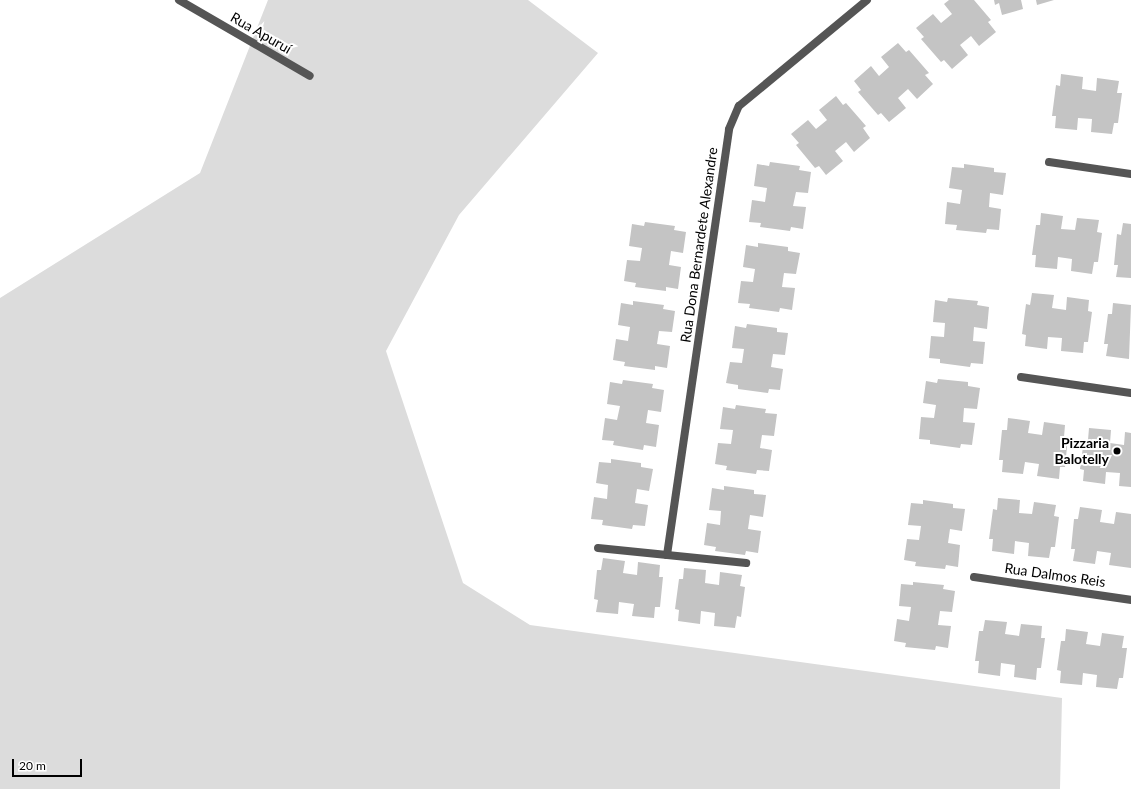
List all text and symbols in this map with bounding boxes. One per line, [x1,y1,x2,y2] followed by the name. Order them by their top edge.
[227,9,295,57] street label: Rua Apuruí
[677,146,721,344] street label: Rua Dona Bernardete Alexandre
[1054,435,1109,468] place label: Pizzaria Balotelly
[1112,446,1122,456] marker: Pizzaria Balotelly
[1003,560,1107,590] street label: Rua Dalmos Reis
[14,751,84,777] scale bar
[19,758,46,773] text: 20 m

